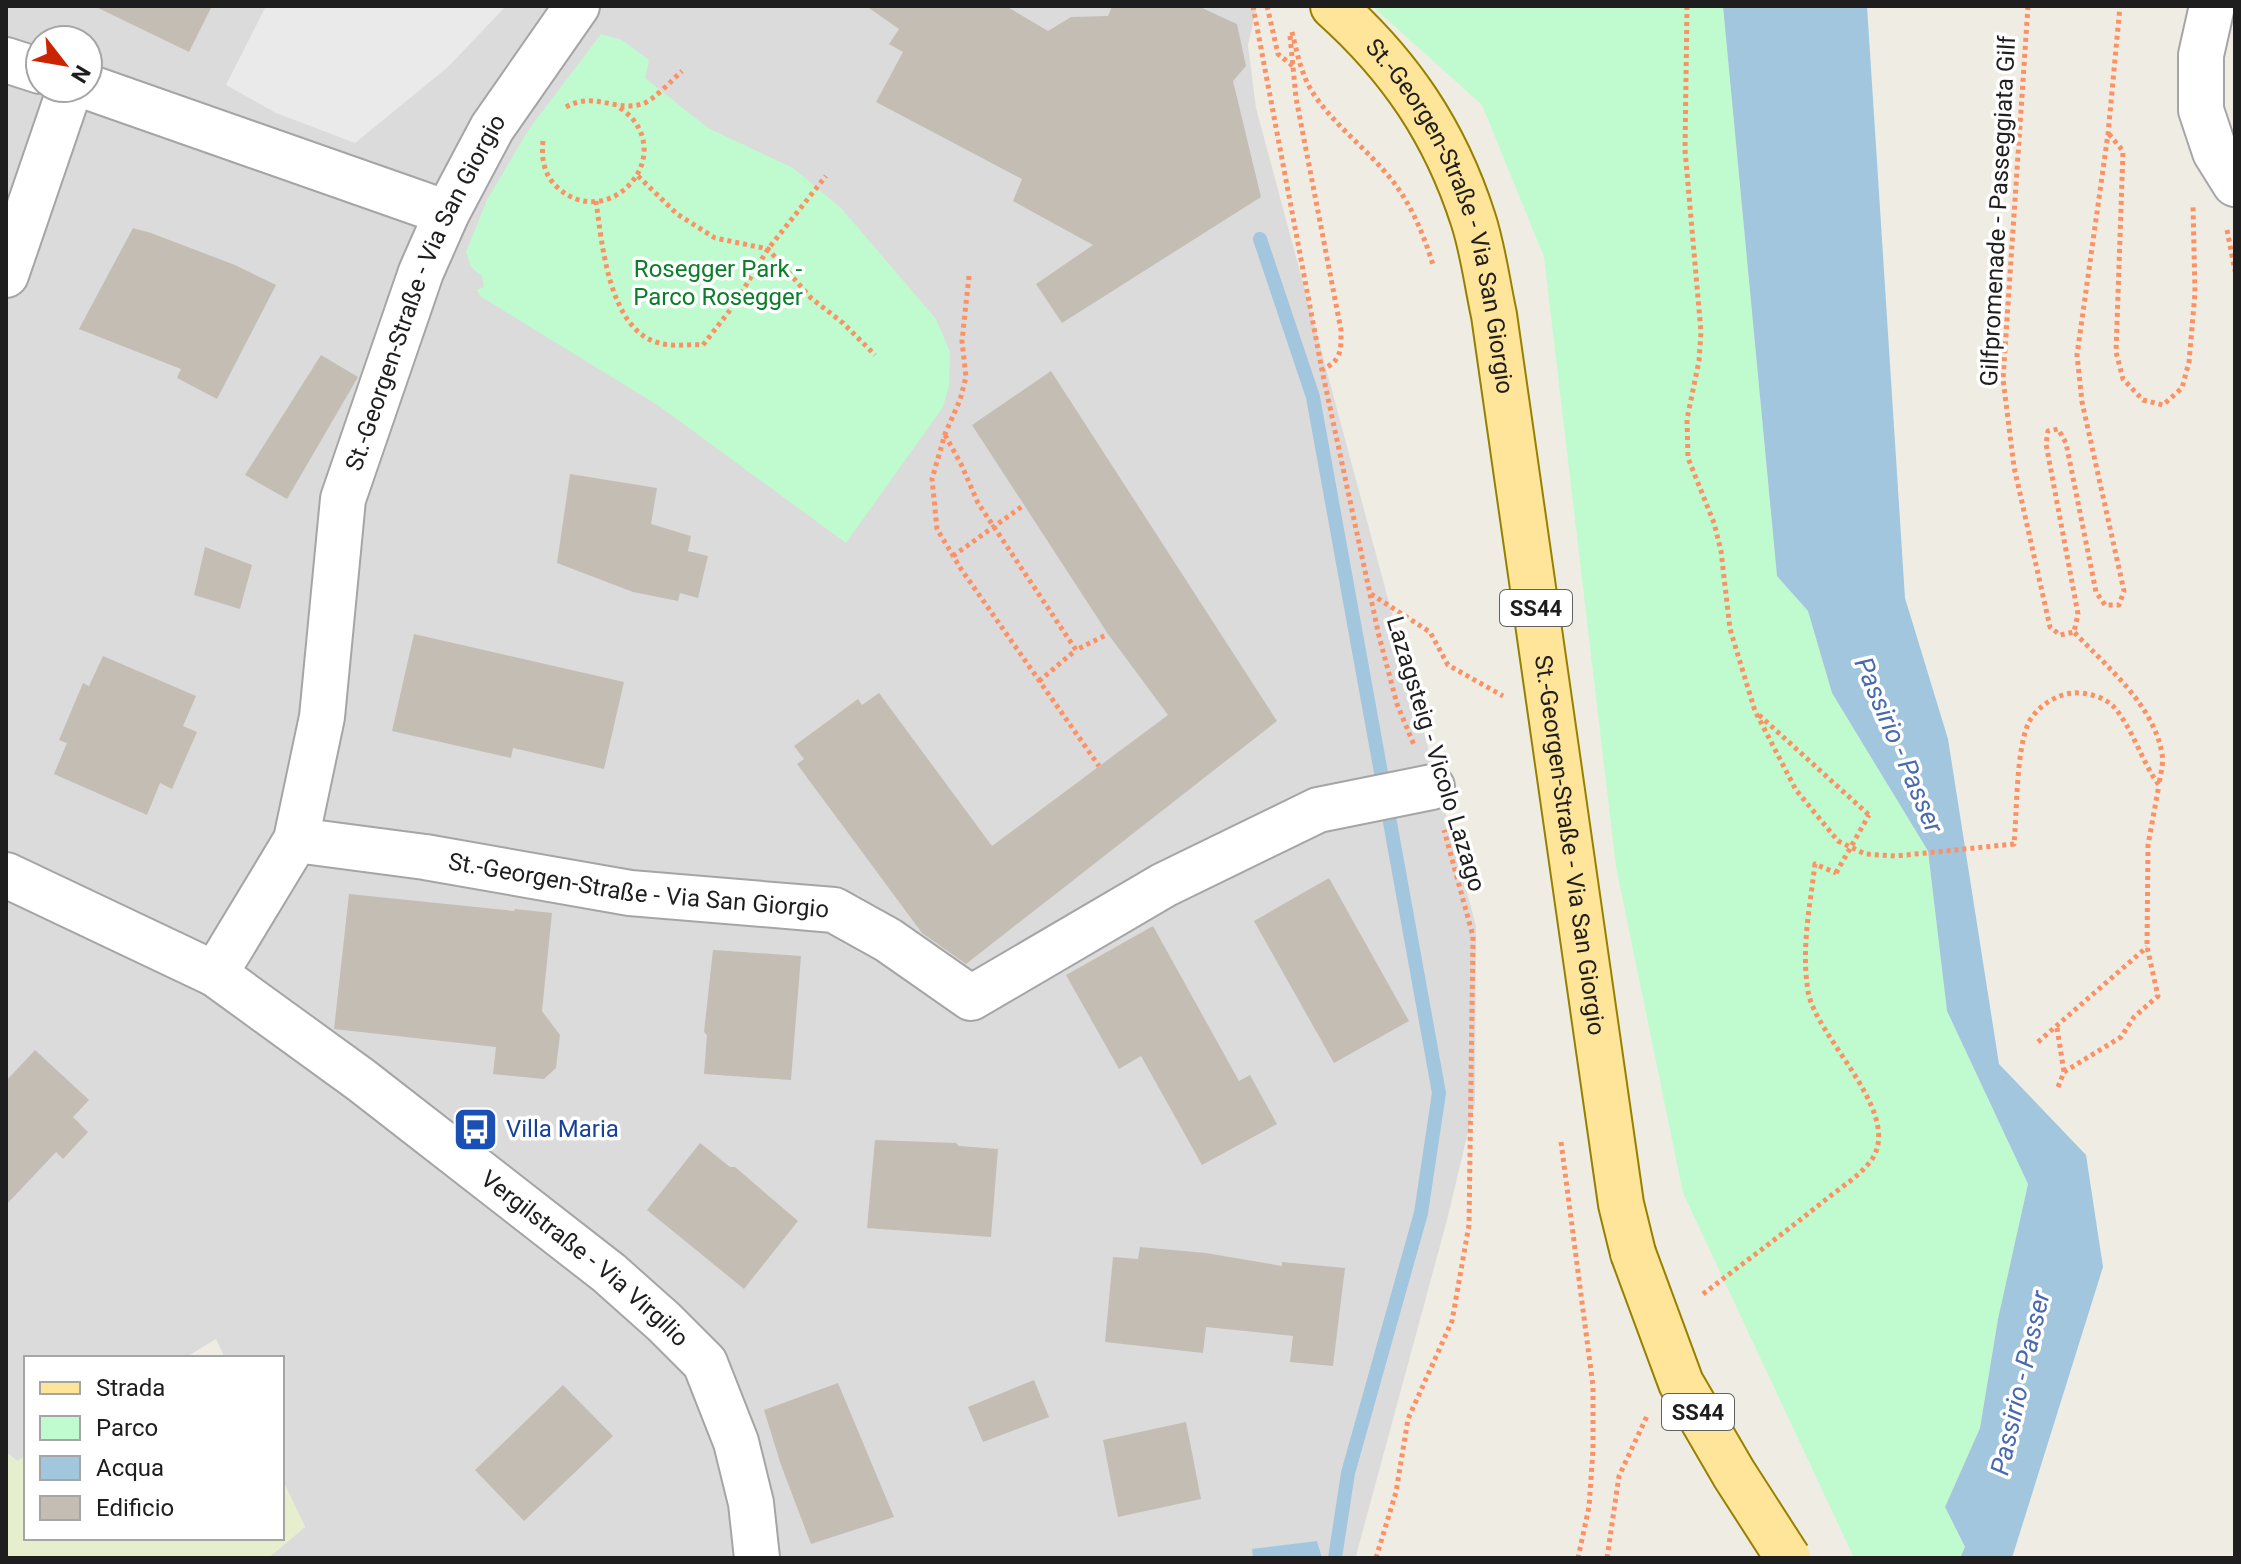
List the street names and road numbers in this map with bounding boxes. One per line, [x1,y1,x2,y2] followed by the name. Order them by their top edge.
[1360,33,1519,396] street label: St.-Georgen-Straße - Via San Giorgio
[1975,34,2021,387] street label: Gilfpromenade - Passeggiata Gilf
[340,109,511,474] street label: St.-Georgen-Straße - Via San Giorgio
[1500,590,1572,626] road number: SS44
[1381,613,1491,895] street label: Lazagsteig - Vicolo Lazago
[1529,653,1611,1037] street label: St.-Georgen-Straße - Via San Giorgio
[446,847,830,924] street label: St.-Georgen-Straße - Via San Giorgio
[475,1165,694,1352] street label: Vergilstraße - Via Virgilio
[1662,1394,1734,1430] road number: SS44

